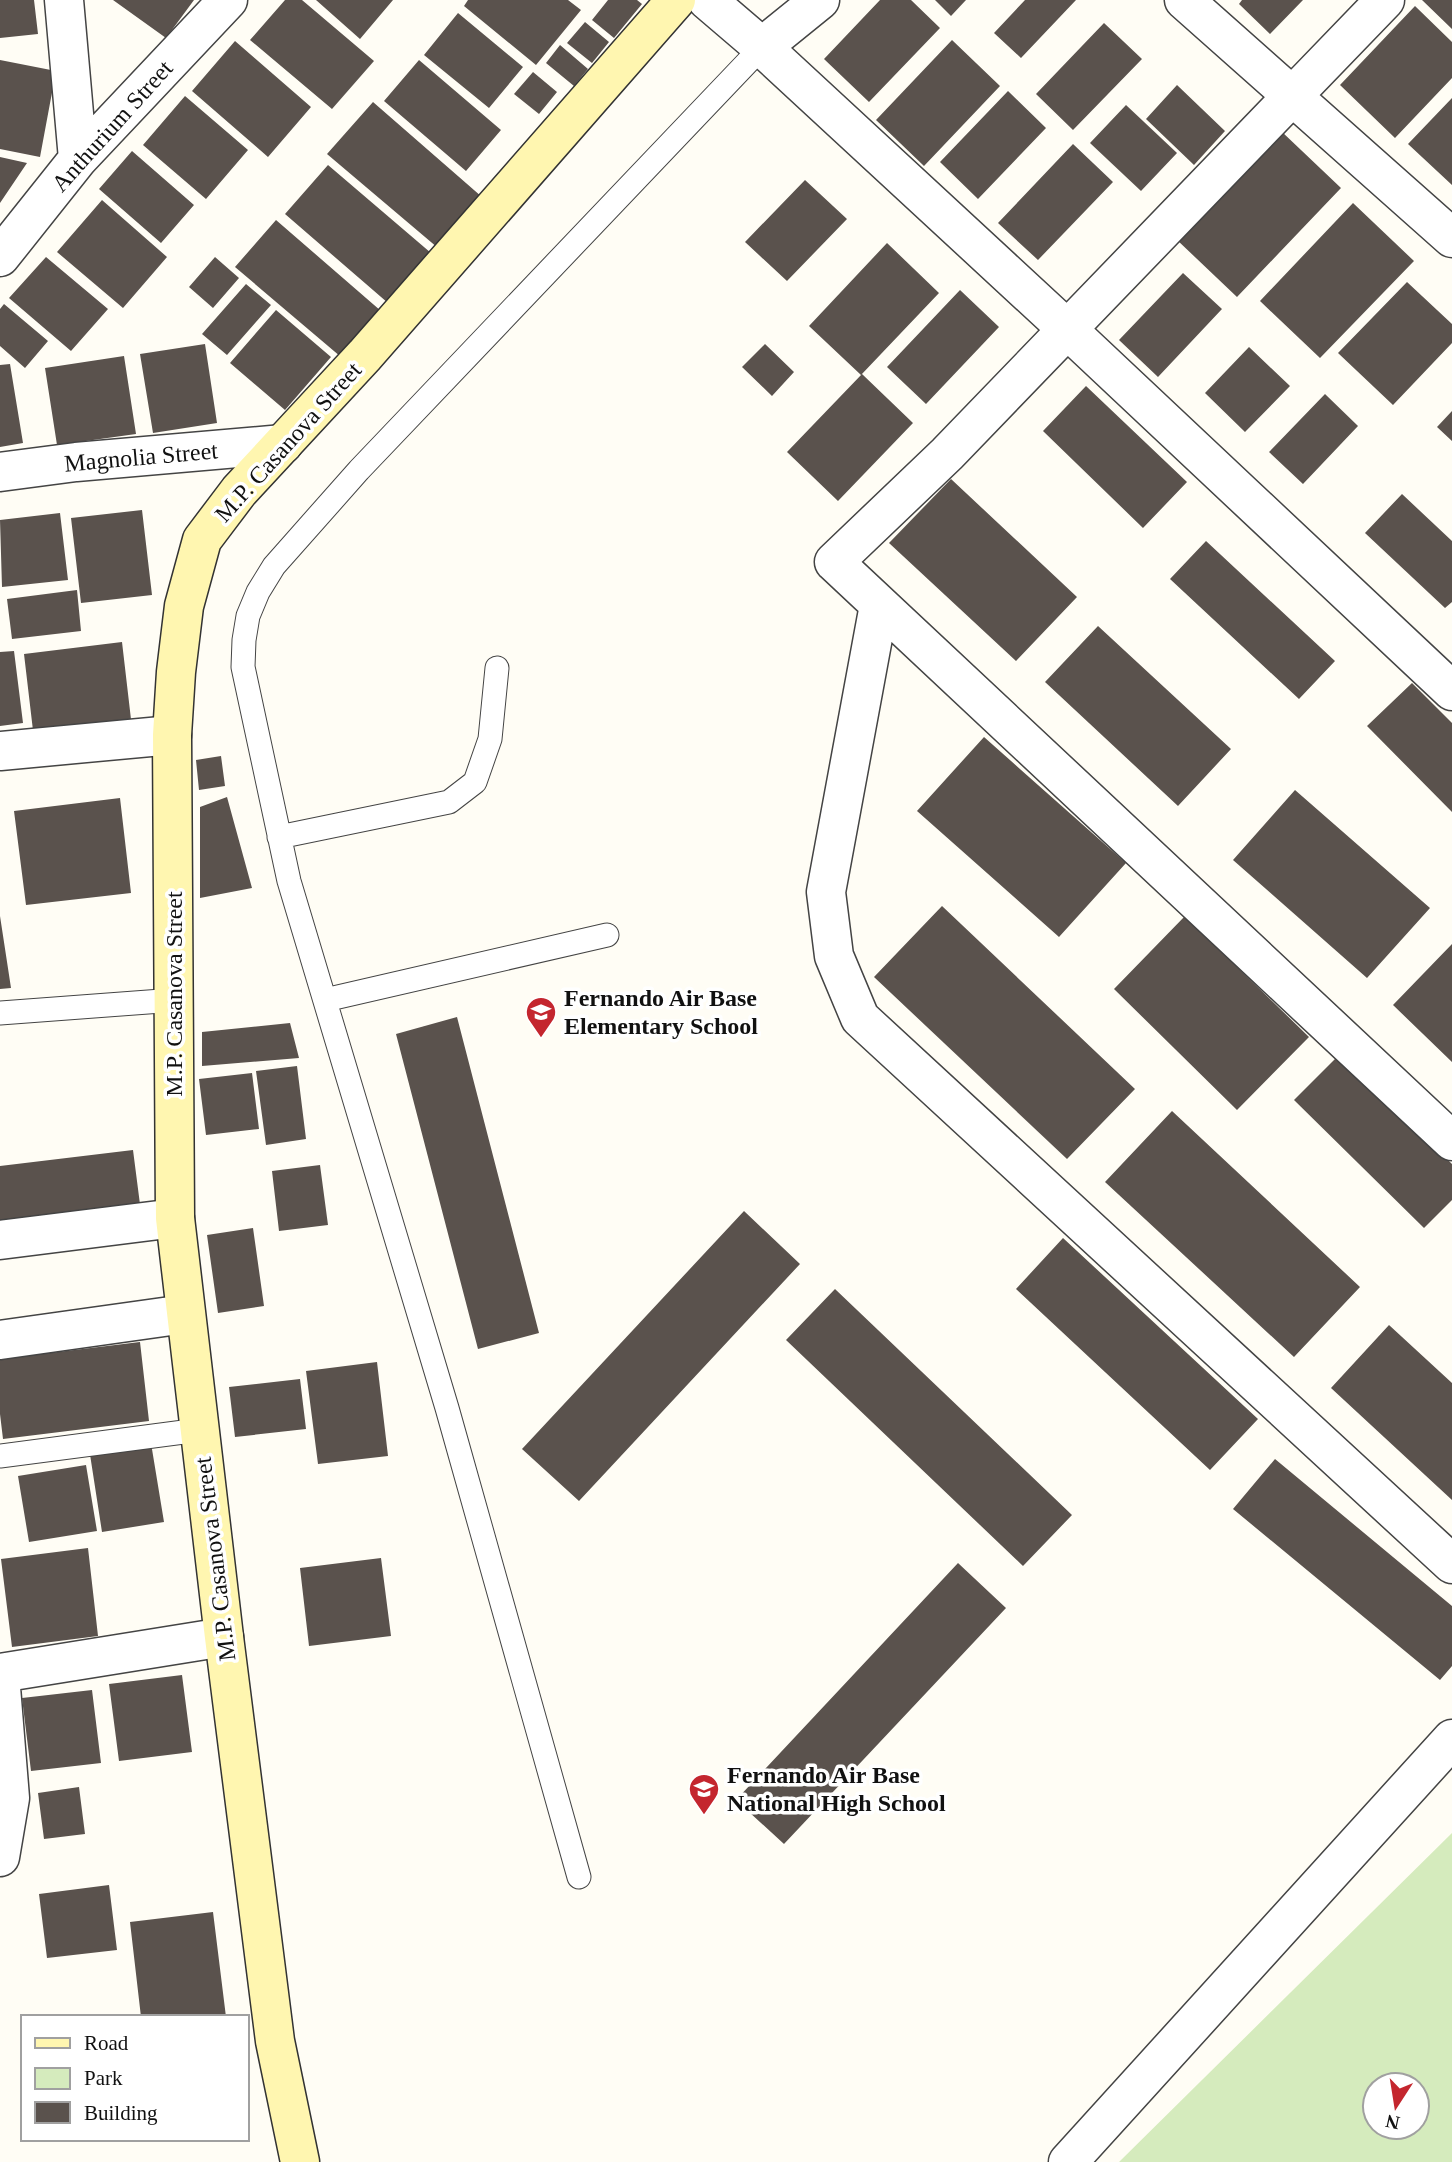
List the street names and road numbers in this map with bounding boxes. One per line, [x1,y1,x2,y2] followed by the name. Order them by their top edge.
[46,55,178,197] street label: Anthurium Street
[210,357,367,527] street label: M.P. Casanova Street
[63,437,219,477] street label: Magnolia Street
[161,891,187,1097] street label: M.P. Casanova Street
[190,1455,240,1662] street label: M.P. Casanova Street

